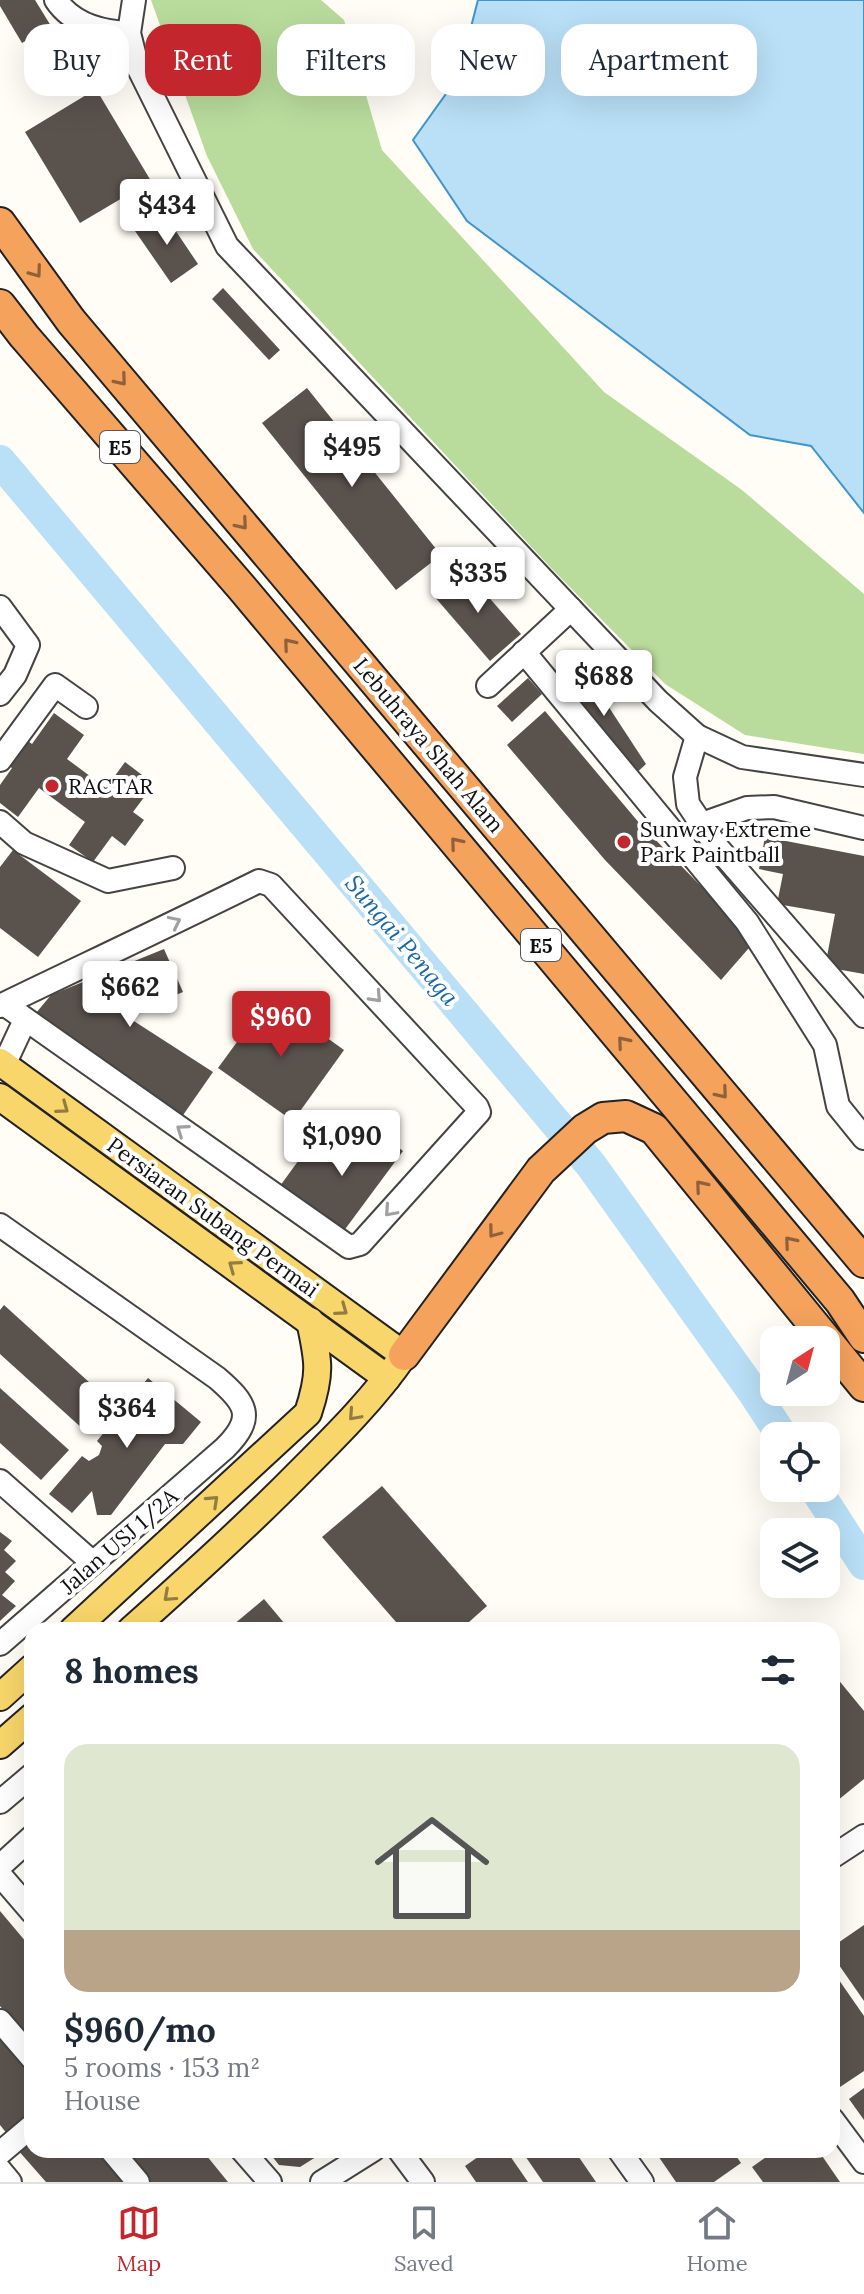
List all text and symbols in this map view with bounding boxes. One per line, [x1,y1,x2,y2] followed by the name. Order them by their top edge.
[24,24,129,96] chip: Buy
[145,24,261,96] chip: Rent
[277,24,415,96] chip: Filters
[431,24,545,96] chip: New
[561,24,757,96] chip: Apartment
[120,179,214,247] pin: $434
[138,188,196,221] text: $434
[26,263,40,278] one-way arrow
[111,371,126,386] one-way arrow
[305,421,399,489] pin: $495
[323,430,381,463] text: $495
[100,431,140,463] road number: E5
[232,514,247,529] one-way arrow
[431,547,525,615] pin: $335
[449,556,507,589] text: $335
[284,639,299,653] one-way arrow
[557,650,651,718] pin: $688
[348,652,510,838] street label: Lebuhraya Shah Alam
[574,659,634,692] text: $688
[68,772,153,800] place label: RACTAR
[43,777,61,795] marker: RACTAR
[640,815,811,868] place label: Sunway Extreme Park Paintball
[615,833,633,851] marker: Sunway Extreme Park Paintball
[451,838,466,853] one-way arrow
[338,868,466,1012] water label: Sungai Penaga
[166,916,181,932] one-way arrow
[521,929,561,961] road number: E5
[83,961,177,1029] pin: $662
[100,970,160,1003] text: $662
[366,988,380,1003] one-way arrow
[234,991,328,1059] pin: $960
[250,1000,312,1033] text: $960
[618,1037,633,1052] one-way arrow
[712,1084,727,1099] one-way arrow
[55,1098,69,1113] one-way arrow
[277,1110,407,1178] pin: $1,090
[302,1119,382,1152] text: $1,090
[177,1125,191,1140] one-way arrow
[102,1131,324,1303] street label: Persiaran Subang Permai
[696,1180,711,1195] one-way arrow
[385,1202,400,1217] one-way arrow
[489,1223,503,1238] one-way arrow
[785,1236,800,1251] one-way arrow
[228,1262,242,1276] one-way arrow
[333,1300,348,1314] one-way arrow
[760,1326,840,1406] north arrow
[760,1326,840,1598] map controls
[80,1382,174,1450] pin: $364
[97,1391,157,1424] text: $364
[350,1405,364,1420] one-way arrow
[760,1422,840,1502] button: locate
[54,1481,185,1600] street label: Jalan USJ 1/2A
[203,1497,218,1511] one-way arrow
[760,1518,840,1598] button: layers
[163,1587,178,1601] one-way arrow
[756,1648,800,1692] icon: filters
[64,1649,199,1692] text: 8 homes
[360,1796,504,1940] icon: home
[64,2008,216,2051] text: $960/mo
[64,2051,260,2084] text: 5 rooms · 153 m²
[64,2084,141,2117] text: House
[116,2201,161,2277] tab: Map
[394,2201,454,2277] tab: Saved
[686,2201,748,2277] tab: Home

